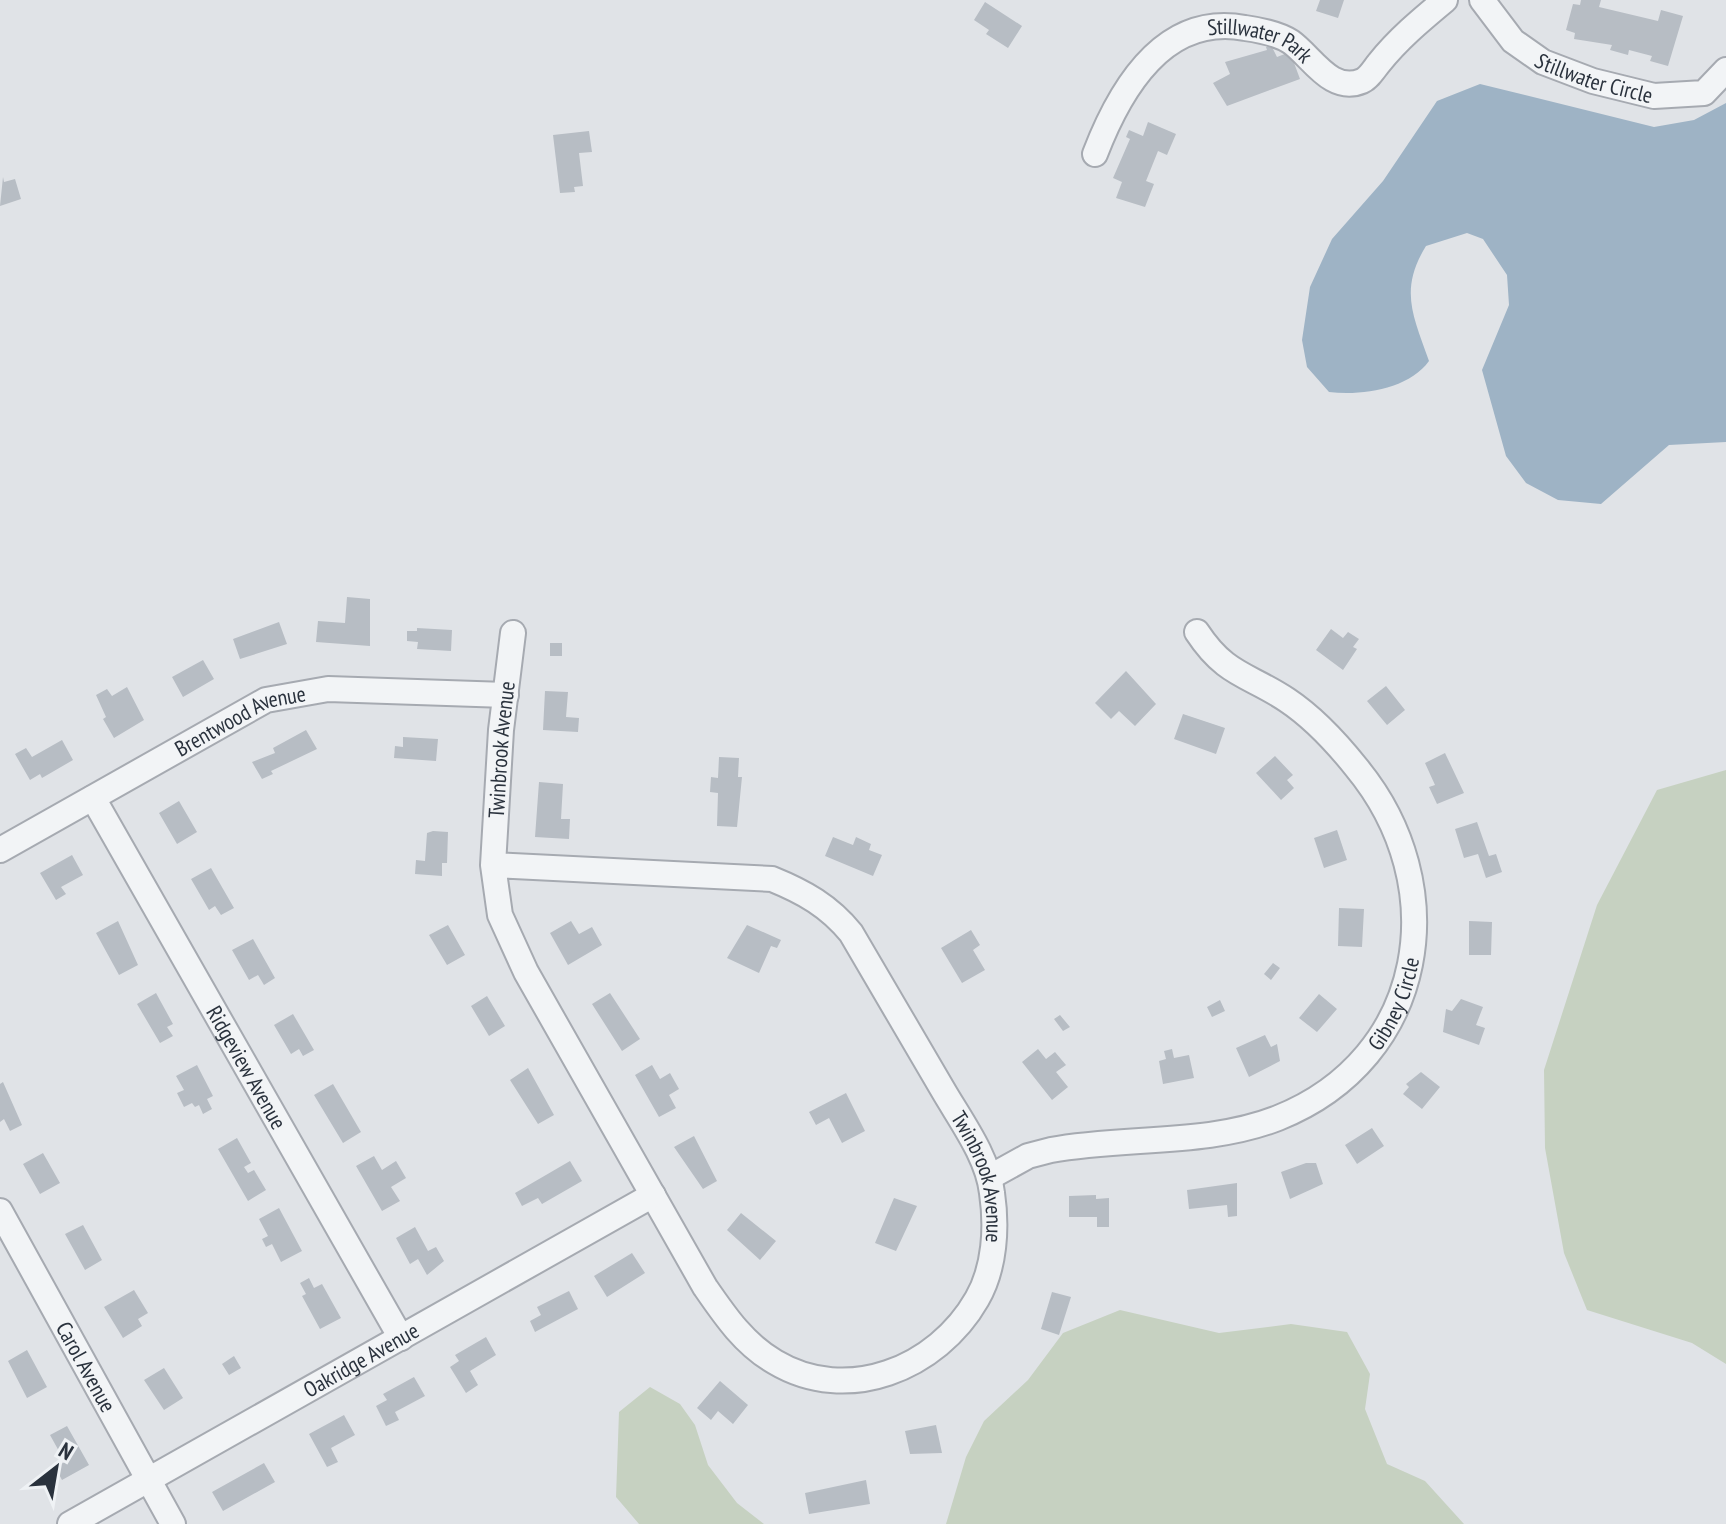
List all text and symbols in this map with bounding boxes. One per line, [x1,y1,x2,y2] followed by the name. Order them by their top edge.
[1206,12,1319,69] street label: Stillwater Park
[1530,47,1656,109] street label: Stillwater Circle
[170,679,308,763] street label: Brentwood Avenue
[482,679,521,819] street label: Twinbrook Avenue
[1361,955,1425,1056] street label: Gibney Circle
[200,1001,293,1134] street label: Ridgeview Avenue
[945,1106,1008,1243] street label: Twinbrook Avenue
[298,1316,424,1404] street label: Oakridge Avenue
[50,1317,122,1417] street label: Carol Avenue
[16,1428,96,1508] north arrow
[54,1436,79,1466] text: N

